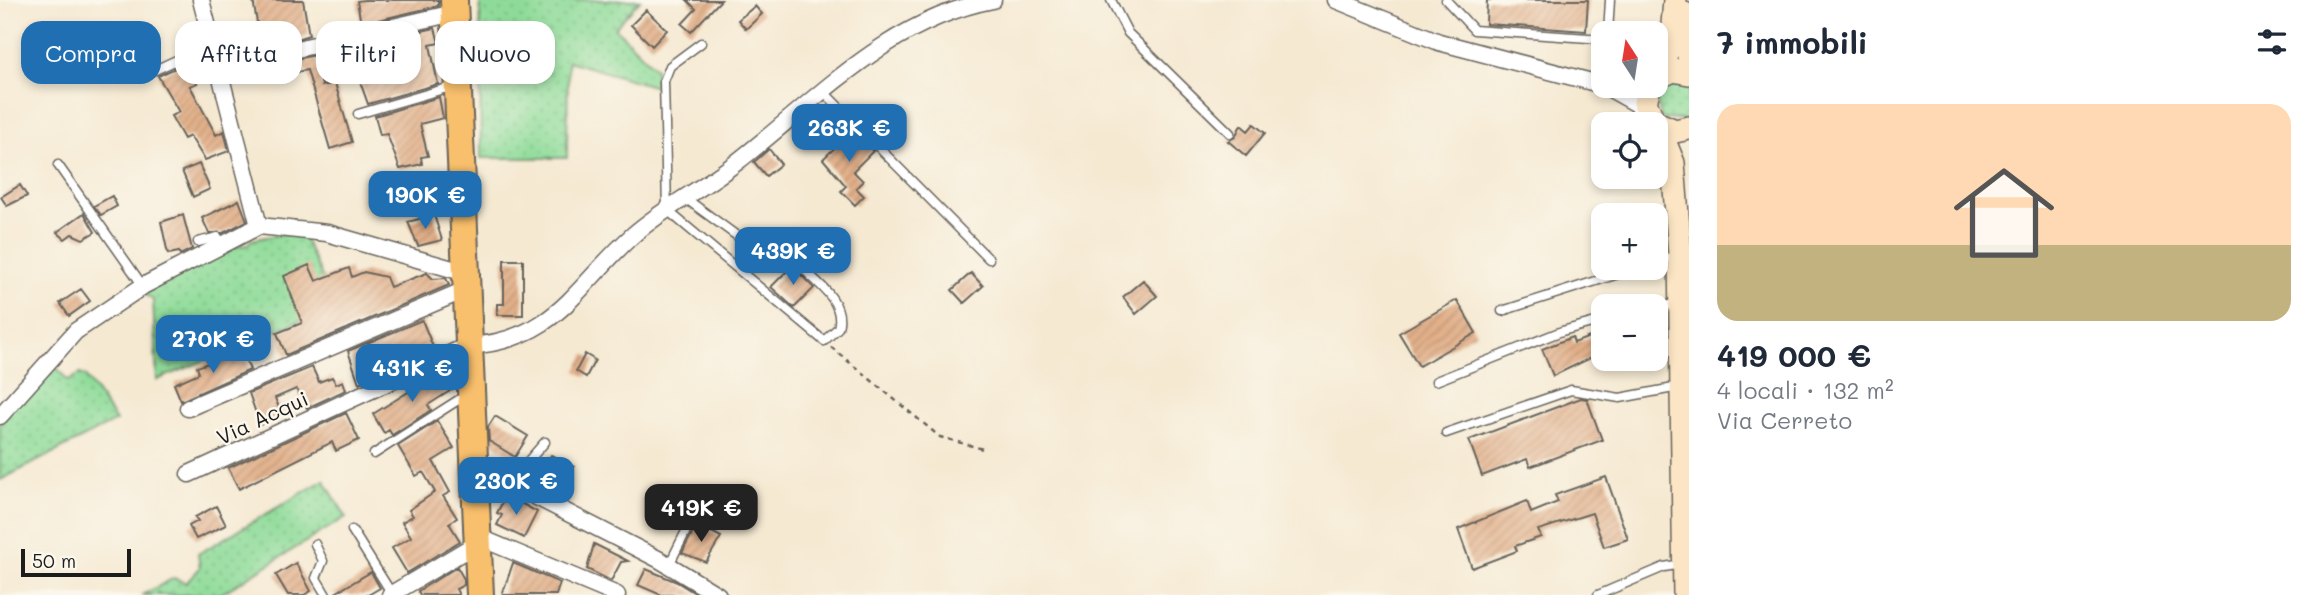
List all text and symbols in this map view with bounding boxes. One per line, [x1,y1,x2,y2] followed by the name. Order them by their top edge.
[21,21,161,84] chip: Compra
[175,21,302,84] chip: Affitta
[316,21,421,84] chip: Filtri
[435,21,555,84] chip: Nuovo
[1591,21,1668,98] north arrow
[1591,21,1668,371] map controls
[1717,22,1868,62] text: 7 immobili
[2253,23,2291,61] icon: filters
[792,104,906,164] pin: 263K €
[808,112,890,142] text: 263K €
[1591,112,1668,189] button: locate
[1941,150,2067,276] icon: home
[368,172,482,231] pin: 190K €
[385,179,465,209] text: 190K €
[1591,203,1668,280] button: +
[736,228,850,287] pin: 439K €
[751,235,835,265] text: 439K €
[1591,294,1668,371] button: −
[156,316,270,375] pin: 270K €
[172,323,254,353] text: 270K €
[1717,335,1871,375] text: 419 000 €
[355,344,469,404] pin: 431K €
[372,352,452,382] text: 431K €
[1717,375,1894,405] text: 4 locali · 132 m²
[212,384,312,450] street label: Via Acqui
[1717,405,1852,435] text: Via Cerreto
[459,458,573,517] pin: 230K €
[474,465,558,495] text: 230K €
[644,484,758,544] pin: 419K €
[661,492,741,522] text: 419K €
[21,546,131,578] scale bar
[32,548,76,573] text: 50 m

